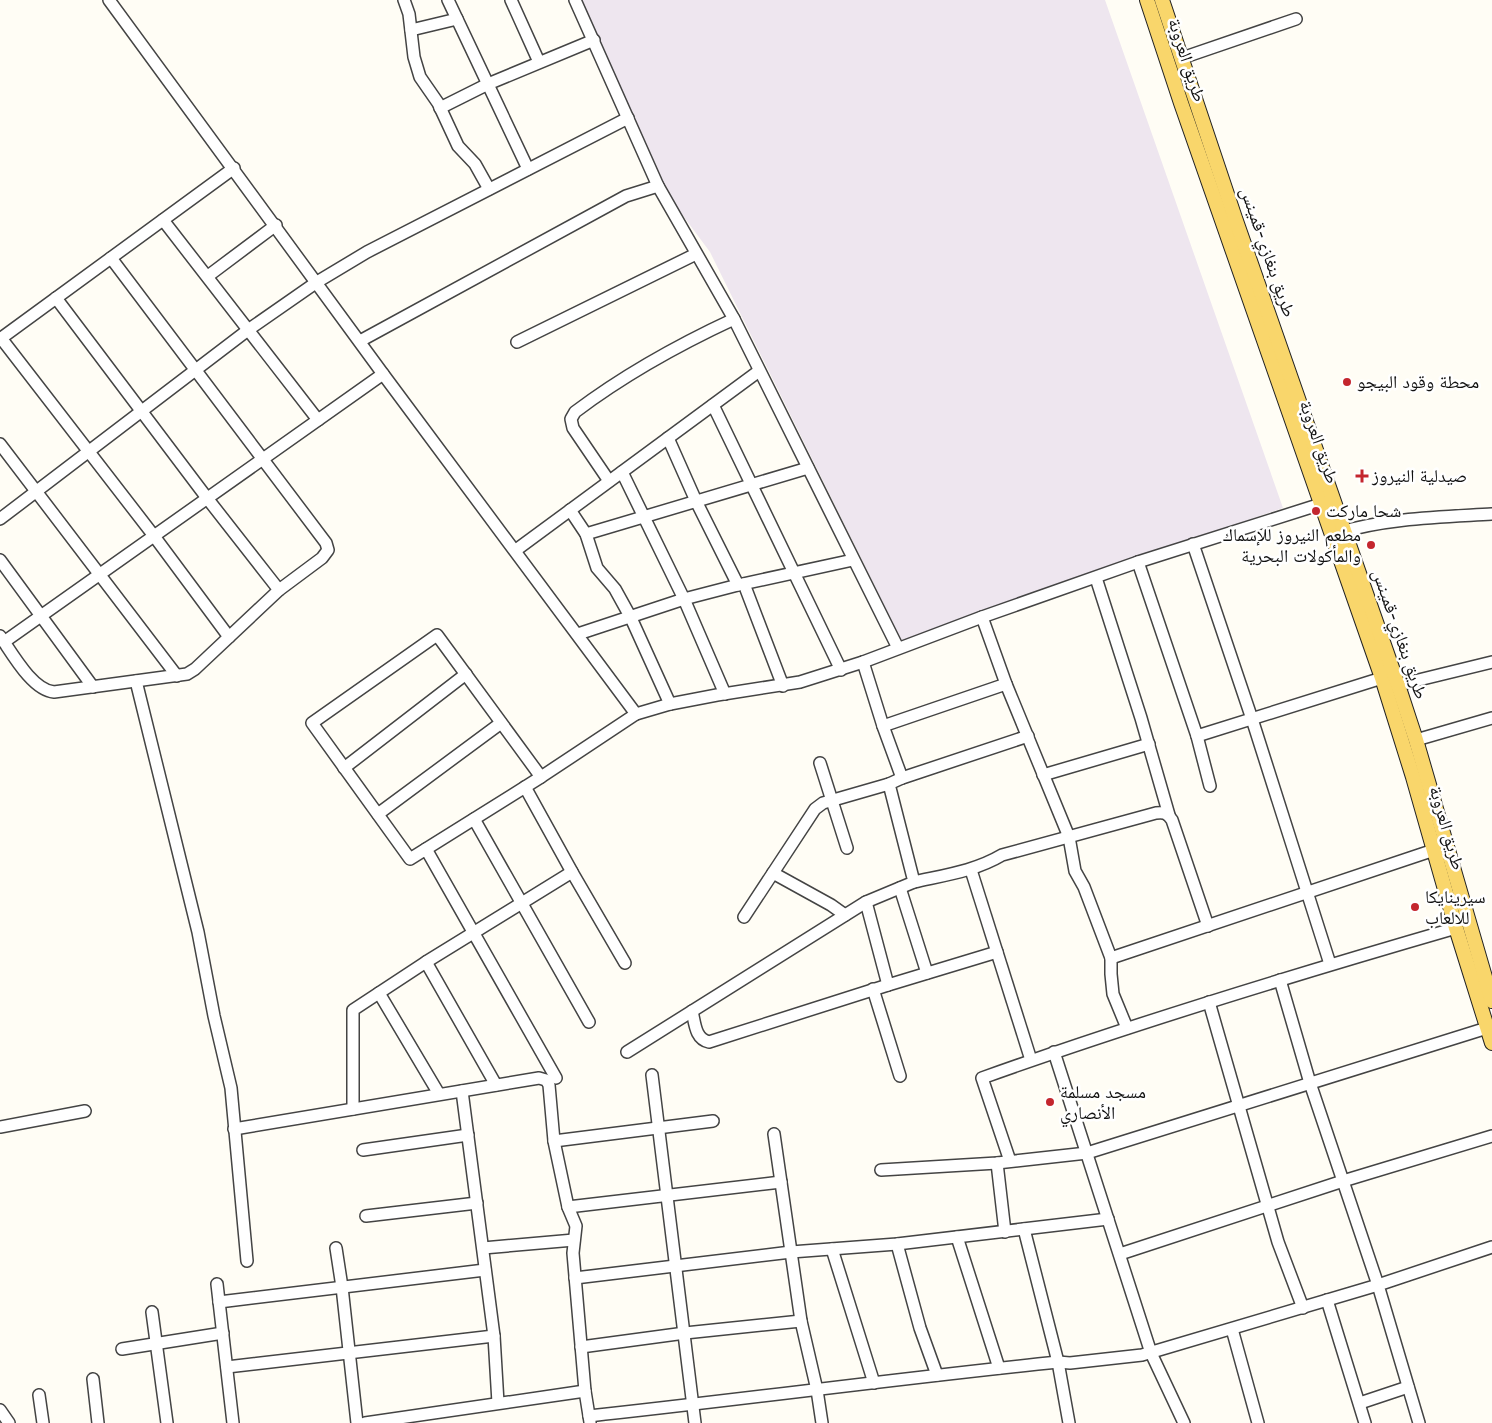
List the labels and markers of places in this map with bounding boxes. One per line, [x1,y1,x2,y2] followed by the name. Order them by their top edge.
[1357,371,1479,393] place label: محطة وقود البيجو
[1341,376,1353,388] marker: محطة وقود البيجو
[1371,465,1467,487] place label: صيدلية النيروز
[1356,470,1368,482] marker: صيدلية النيروز
[1326,500,1401,522] place label: شحا ماركت
[1310,505,1322,517] marker: شحا ماركت
[1223,524,1361,567] place label: مطعم النيروز للإسماك والمأكولات البحرية
[1365,539,1377,551] marker: مطعم النيروز للإسماك والمأكولات البحرية
[1425,886,1486,929] place label: سيرينايكا للالعاب
[1409,901,1421,913] marker: سيرينايكا للالعاب
[1060,1081,1146,1128] place label: مسجد مسلمة الأنصاري
[1044,1096,1056,1108] marker: مسجد مسلمة الأنصاري

